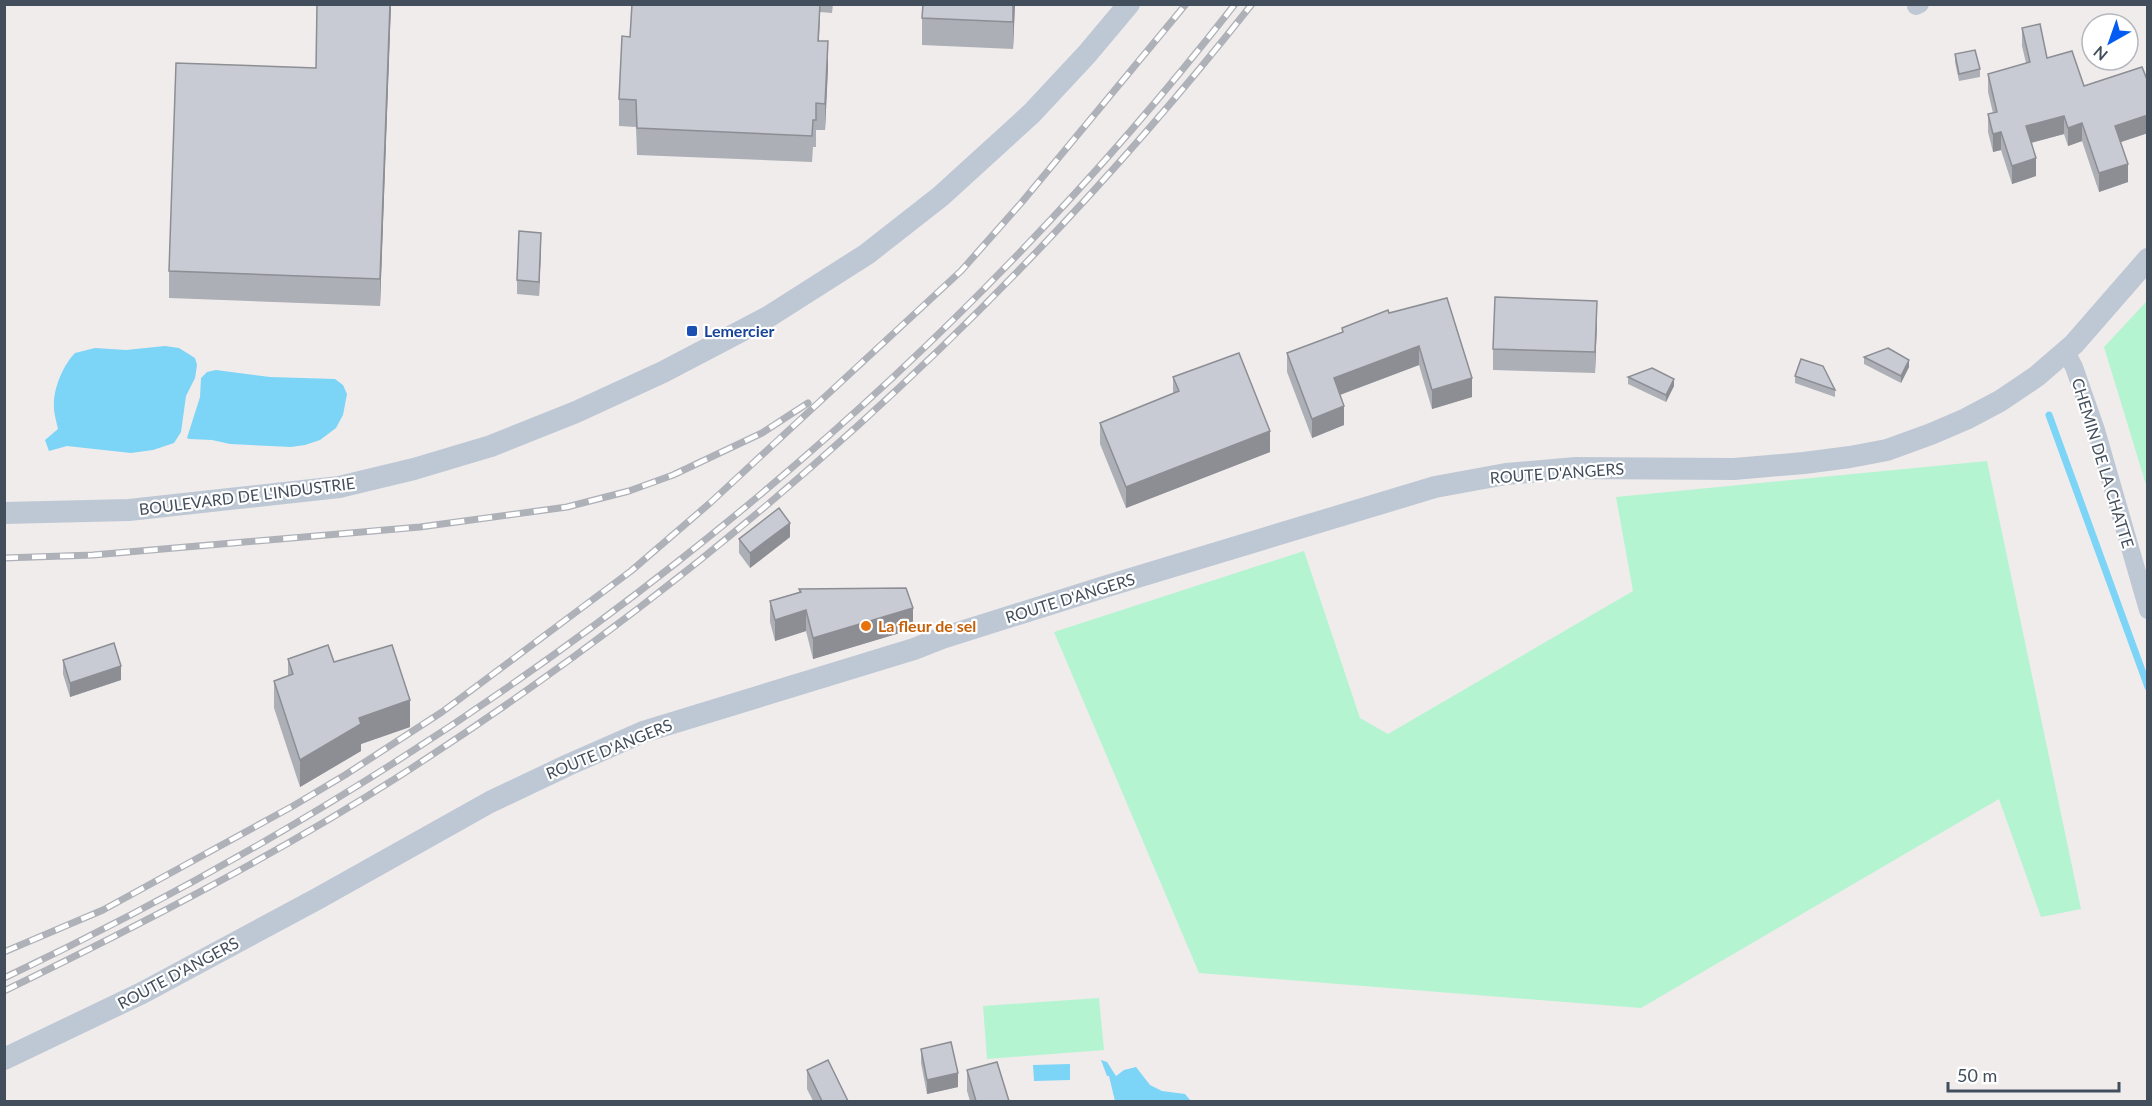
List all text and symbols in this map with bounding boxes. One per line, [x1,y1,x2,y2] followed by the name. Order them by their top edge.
[2080,12,2140,72] north arrow
[2089,43,2111,65] text: N
[704,321,774,340] place label: Lemercier
[685,324,699,338] marker: Lemercier
[2069,376,2138,550] street label: CHEMIN DE LA CHATTE
[1489,458,1625,487] street label: ROUTE D'ANGERS
[138,473,356,518] street label: BOULEVARD DE L'INDUSTRIE
[1003,569,1137,626] street label: ROUTE D'ANGERS
[878,616,976,635] place label: La fleur de sel
[859,619,873,633] marker: La fleur de sel
[543,715,675,783] street label: ROUTE D'ANGERS
[114,933,242,1013] street label: ROUTE D'ANGERS
[1948,1055,2119,1093] scale bar
[1957,1064,1997,1086] text: 50 m

